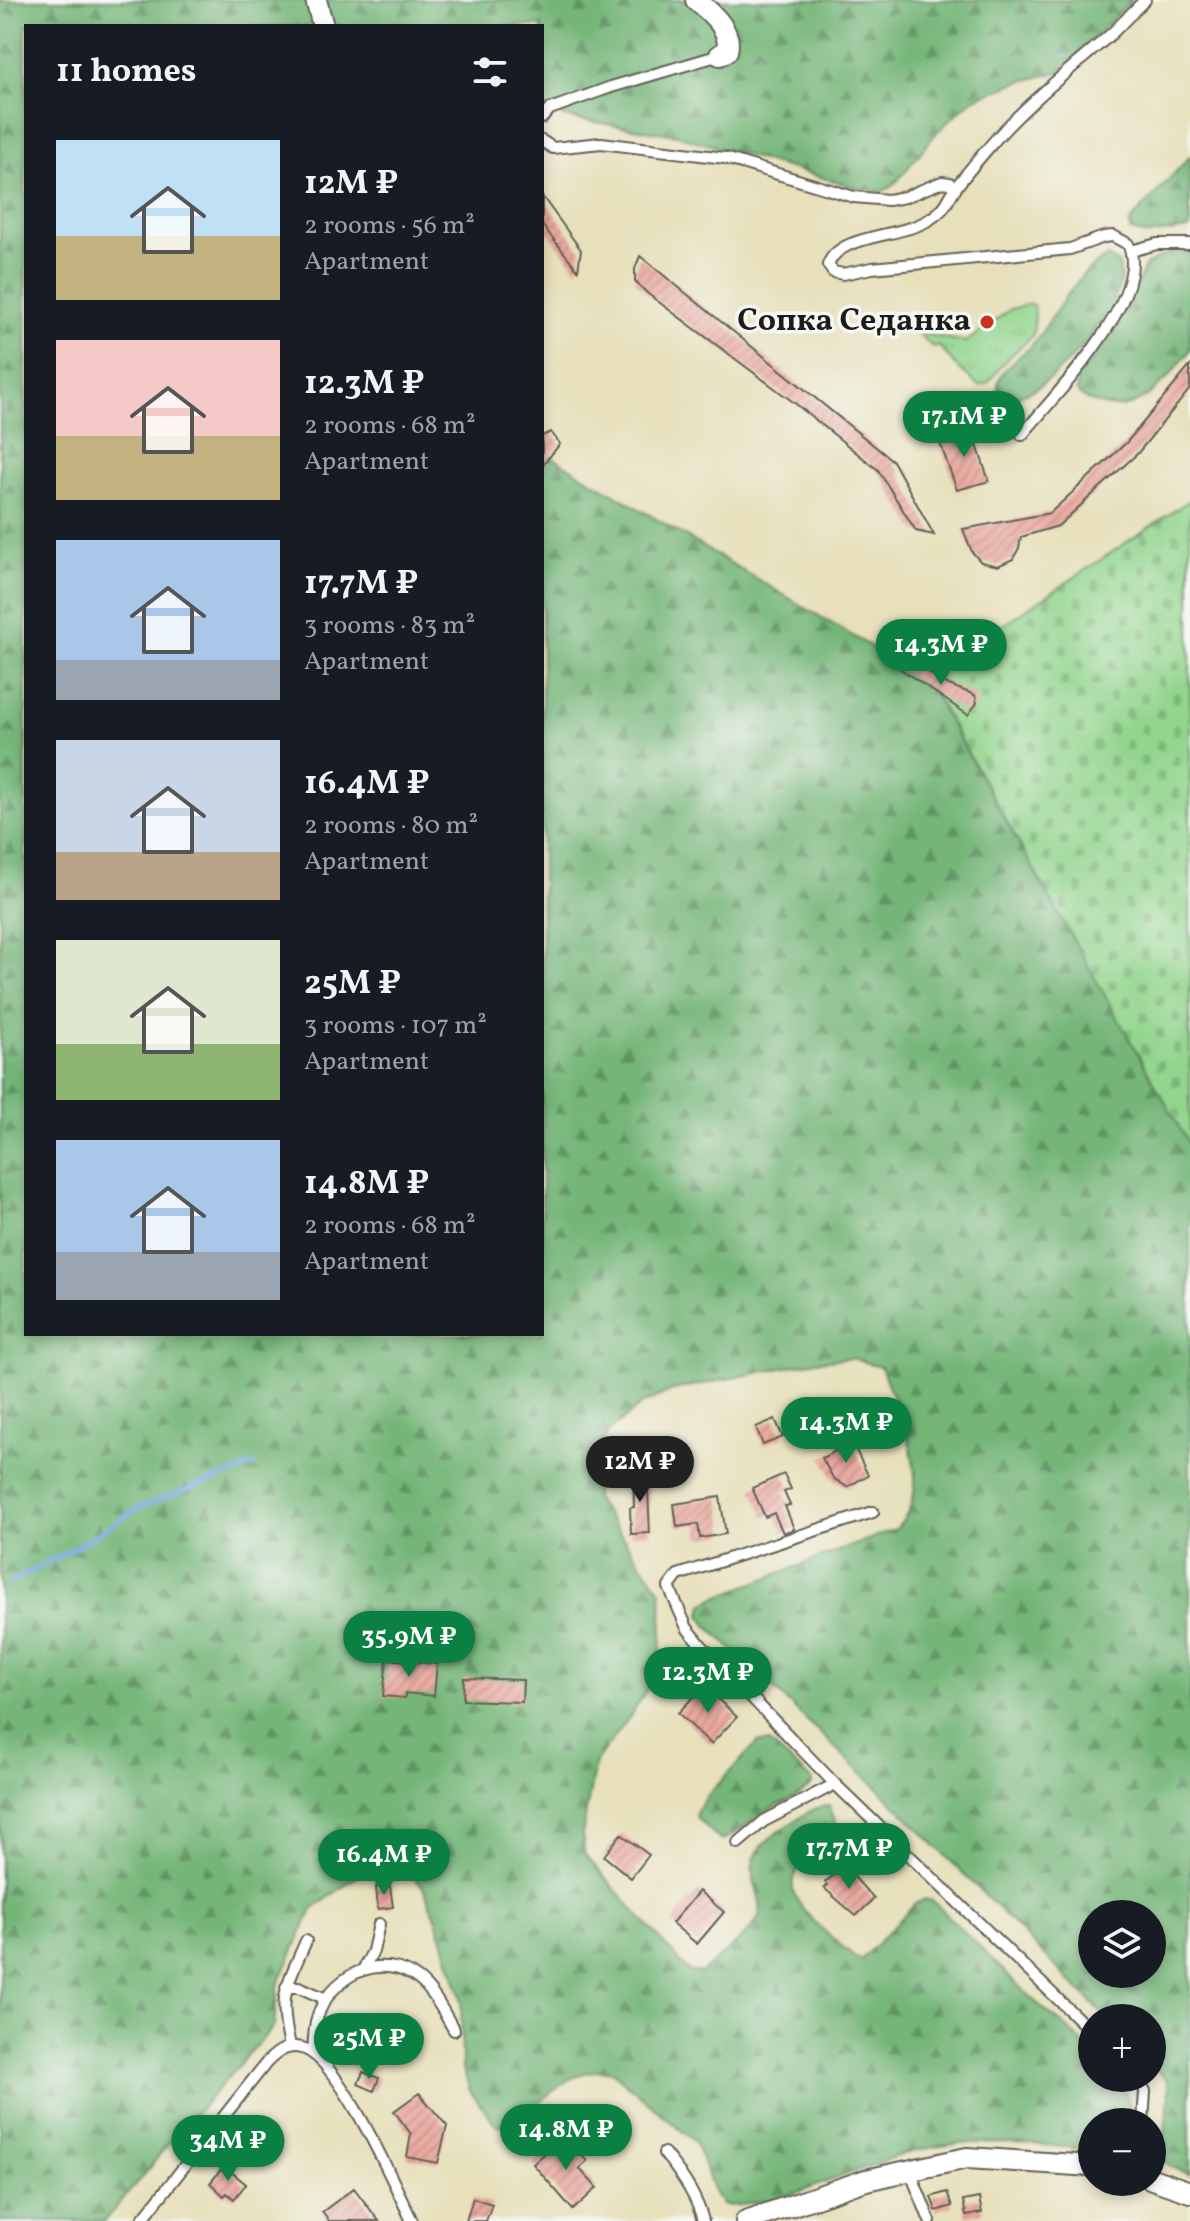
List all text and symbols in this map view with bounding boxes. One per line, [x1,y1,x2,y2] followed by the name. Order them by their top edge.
[56,49,196,96] text: 11 homes
[468,50,512,94] icon: filters
[304,161,398,208] text: 12M ₽
[120,172,216,268] icon: home
[304,208,475,244] text: 2 rooms · 56 m²
[304,244,429,280] text: Apartment
[737,300,971,344] place label: Сопка Седанка
[978,313,996,331] marker: Сопка Седанка
[304,361,425,408] text: 12.3M ₽
[120,372,216,468] icon: home
[890,391,1038,459] pin: 17.1M ₽
[921,399,1007,435] text: 17.1M ₽
[304,408,476,444] text: 2 rooms · 68 m²
[304,444,429,480] text: Apartment
[304,561,418,608] text: 17.7M ₽
[120,572,216,668] icon: home
[304,608,475,644] text: 3 rooms · 83 m²
[867,619,1015,687] pin: 14.3M ₽
[894,627,988,663] text: 14.3M ₽
[304,644,429,680] text: Apartment
[304,761,430,808] text: 16.4M ₽
[120,772,216,868] icon: home
[304,808,478,844] text: 2 rooms · 80 m²
[304,844,429,880] text: Apartment
[304,961,401,1008] text: 25M ₽
[120,972,216,1068] icon: home
[304,1008,487,1044] text: 3 rooms · 107 m²
[304,1044,429,1080] text: Apartment
[304,1161,429,1208] text: 14.8M ₽
[120,1172,216,1268] icon: home
[304,1208,476,1244] text: 2 rooms · 68 m²
[304,1244,429,1280] text: Apartment
[772,1397,920,1465] pin: 14.3M ₽
[799,1405,893,1441] text: 14.3M ₽
[584,1436,696,1504] pin: 12M ₽
[604,1444,676,1480] text: 12M ₽
[335,1611,483,1679] pin: 35.9M ₽
[361,1619,457,1655] text: 35.9M ₽
[634,1647,782,1715] pin: 12.3M ₽
[662,1655,754,1691] text: 12.3M ₽
[775,1823,923,1891] pin: 17.7M ₽
[310,1829,458,1897] pin: 16.4M ₽
[805,1831,893,1867] text: 17.7M ₽
[336,1837,432,1873] text: 16.4M ₽
[1078,1900,1166,2196] map controls
[1078,1900,1166,1988] button: layers
[1078,2004,1166,2092] button: +
[313,2013,425,2081] pin: 25M ₽
[332,2021,406,2057] text: 25M ₽
[492,2104,640,2172] pin: 14.8M ₽
[1078,2108,1166,2196] button: −
[518,2112,614,2148] text: 14.8M ₽
[172,2115,284,2183] pin: 34M ₽
[189,2123,267,2159] text: 34M ₽

